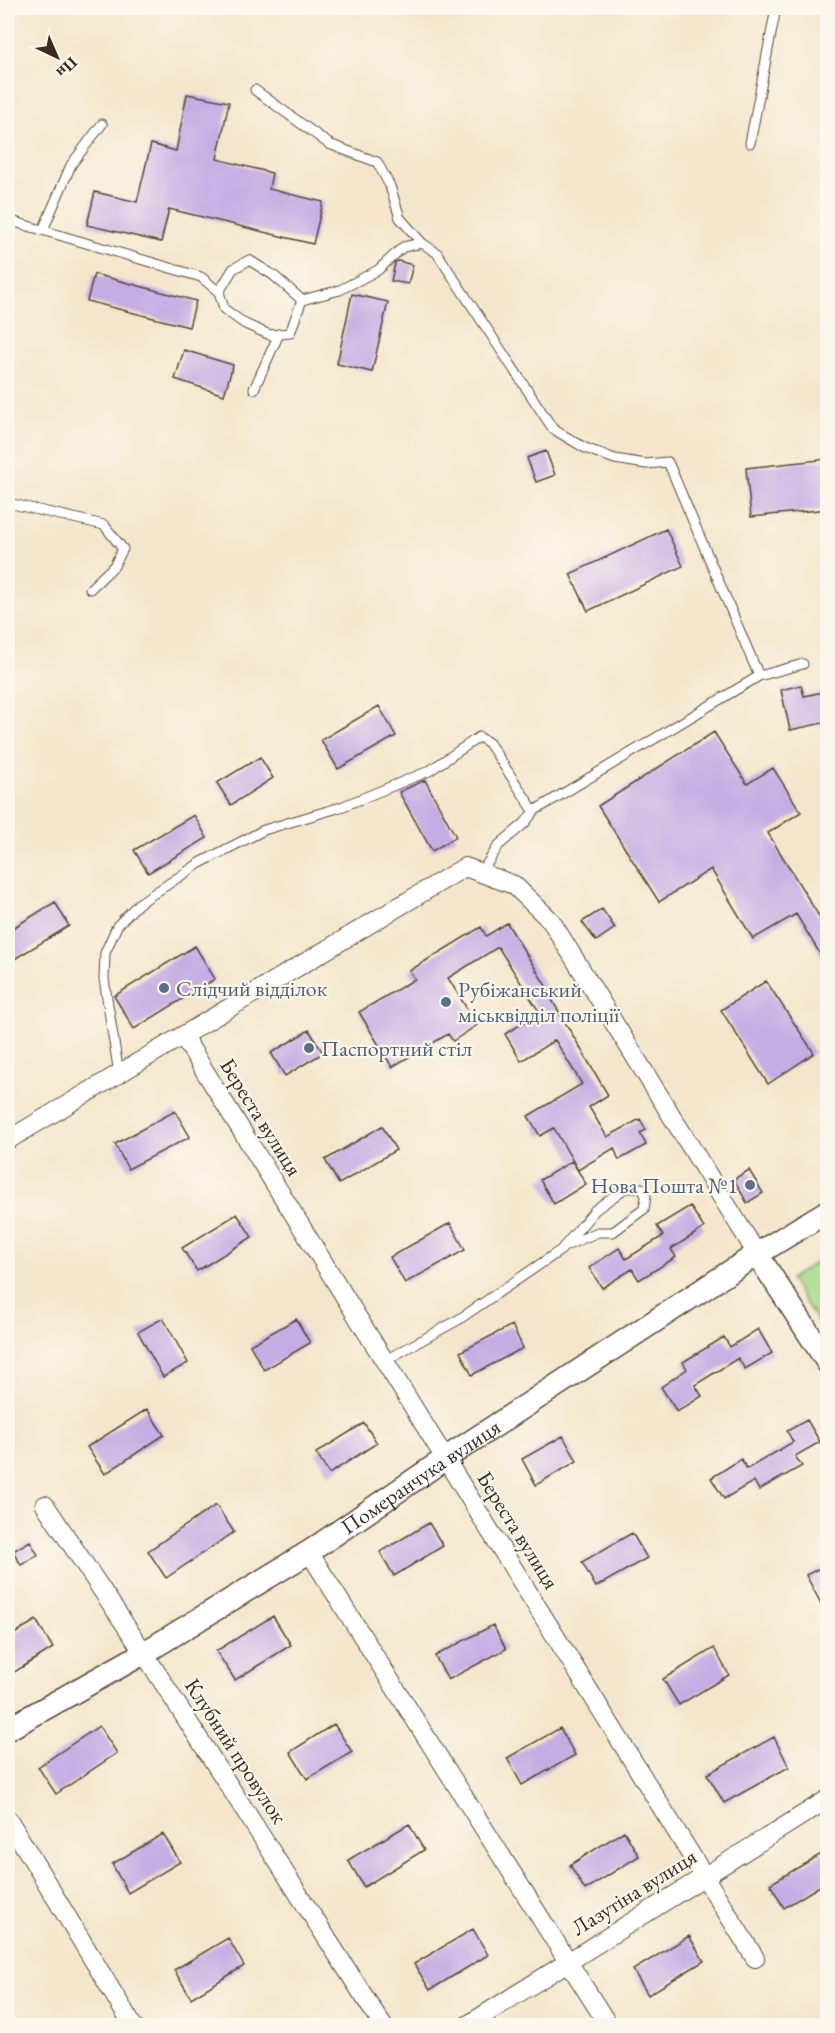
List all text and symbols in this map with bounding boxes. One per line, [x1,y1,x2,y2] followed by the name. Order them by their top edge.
[27,27,87,87] north arrow
[52,52,82,83] text: Пн
[176,974,328,1003] place label: Слідчий відділок
[458,975,620,1029] place label: Рубіжанський міськвідділ поліції
[157,981,171,995] marker: Слідчий відділок
[439,995,453,1009] marker: Рубіжанський міськвідділ поліції
[321,1034,472,1063] place label: Паспортний стіл
[302,1041,316,1055] marker: Паспортний стіл
[213,1053,309,1182] street label: Береста вулиця
[591,1171,738,1200] place label: Нова Пошта №1
[743,1178,757,1192] marker: Нова Пошта №1
[335,1412,506,1541] street label: Померанчука вулиця
[470,1466,566,1595] street label: Береста вулиця
[178,1673,294,1830] street label: Клубний провулок
[566,1842,702,1942] street label: Лазутіна вулиця

